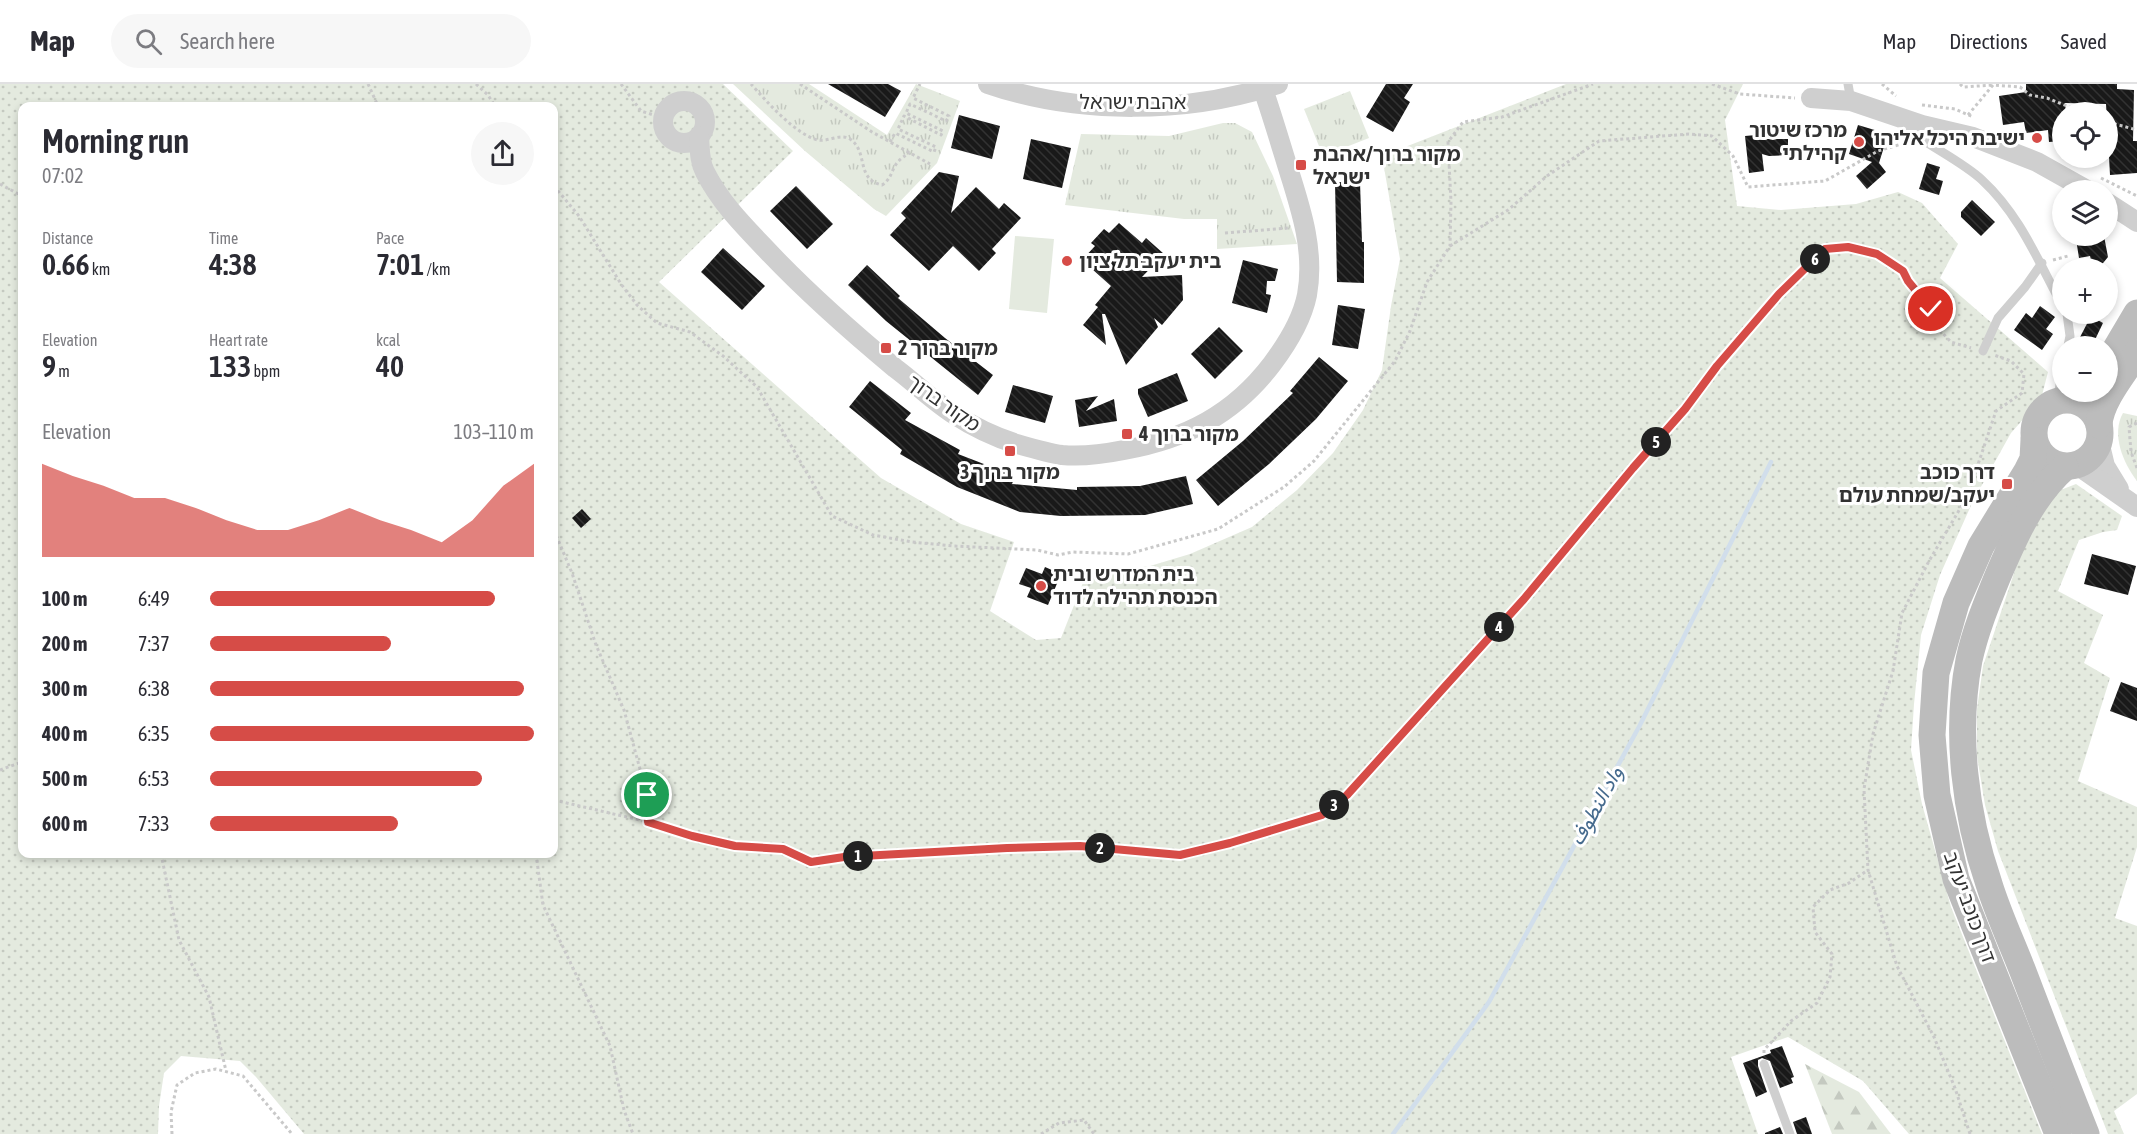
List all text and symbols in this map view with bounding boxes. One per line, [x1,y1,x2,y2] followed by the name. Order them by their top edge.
[111,14,531,68] search box
[30,25,75,57] text: Map
[132,25,165,58] icon: search
[180,28,275,54] text: Search here
[1882,29,1916,53] text: Map
[1949,29,2028,53] text: Directions
[2061,29,2107,53] text: Saved
[1080,90,1186,113] street label: אהבת ישראל
[2052,102,2118,402] map controls
[2052,102,2118,168] button: locate
[1749,118,1847,164] place label: מרכז שיטור קהילתי
[42,122,189,160] text: Morning run
[471,122,534,185] button: share
[1873,126,2025,149] place label: ישיבת היכל אליהו
[2030,131,2044,145] marker: ישיבת היכל אליהו
[1852,135,1866,149] marker: מרכז שיטור קהילתי
[1313,142,1460,188] place label: מקור ברוך/אהבת ישראל
[1294,158,1308,172] marker: מקור ברוך/אהבת ישראל
[42,164,84,187] text: 07:02
[2052,180,2118,246] button: layers
[42,229,93,247] text: Distance
[209,229,238,247] text: Time
[376,229,404,247] text: Pace
[1800,244,1830,274] pin: 6
[42,247,90,281] text: 0.66
[209,247,257,281] text: 4:38
[376,247,424,281] text: 7:01
[1079,249,1221,272] place label: בית יעקב תל ציון
[1811,250,1819,268] text: 6
[1060,254,1074,268] marker: בית יעקב תל ציון
[2052,258,2118,324] button: +
[90,260,110,278] text: km
[424,260,450,278] text: /km
[1905,283,1956,334] pin
[1914,292,1947,325] icon: check
[42,331,97,349] text: Elevation
[209,331,268,349] text: Heart rate
[376,331,400,349] text: kcal
[898,336,998,359] place label: מקור ברוך 2
[2052,336,2118,402] button: −
[879,341,893,355] marker: מקור ברוך 2
[42,349,56,383] text: 9
[209,349,251,383] text: 133
[376,349,404,383] text: 40
[56,362,70,380] text: m
[251,362,280,380] text: bpm
[904,369,985,436] street label: מקור ברוך
[42,420,111,443] text: Elevation
[453,420,534,443] text: 103–110 m
[1138,422,1239,445] place label: מקור ברוך 4
[1120,427,1134,441] marker: מקור ברוך 4
[1641,427,1671,457] pin: 5
[1652,433,1660,451] text: 5
[1003,444,1017,458] marker: מקור ברוך 3
[960,460,1060,483] place label: מקור ברוך 3
[1839,460,1995,506] place label: דרך כוכב יעקב/שמחת עולם
[2000,477,2014,491] marker: דרך כוכב יעקב/שמחת עולם
[1053,562,1218,608] place label: בית המדרש ובית הכנסת תהילה לדוד
[1034,579,1048,593] marker: בית המדרש ובית הכנסת תהילה לדוד
[42,587,87,610] text: 100 m
[138,587,170,610] text: 6:49
[1484,612,1514,642] pin: 4
[1495,618,1503,636] text: 4
[42,632,87,655] text: 200 m
[138,632,170,655] text: 7:37
[42,677,87,700] text: 300 m
[138,677,170,700] text: 6:38
[42,722,87,745] text: 400 m
[138,722,170,745] text: 6:35
[1564,761,1629,850] water label: واد النطوف
[42,767,87,790] text: 500 m
[138,767,170,790] text: 6:53
[621,769,672,820] pin
[630,778,663,811] icon: arrive
[1319,790,1349,820] pin: 3
[1330,796,1338,814] text: 3
[42,812,87,835] text: 600 m
[138,812,170,835] text: 7:33
[1085,833,1115,863] pin: 2
[1096,839,1104,857] text: 2
[843,841,873,871] pin: 1
[854,847,862,865] text: 1
[1940,848,2001,966] street label: דרך כוכב יעקב

